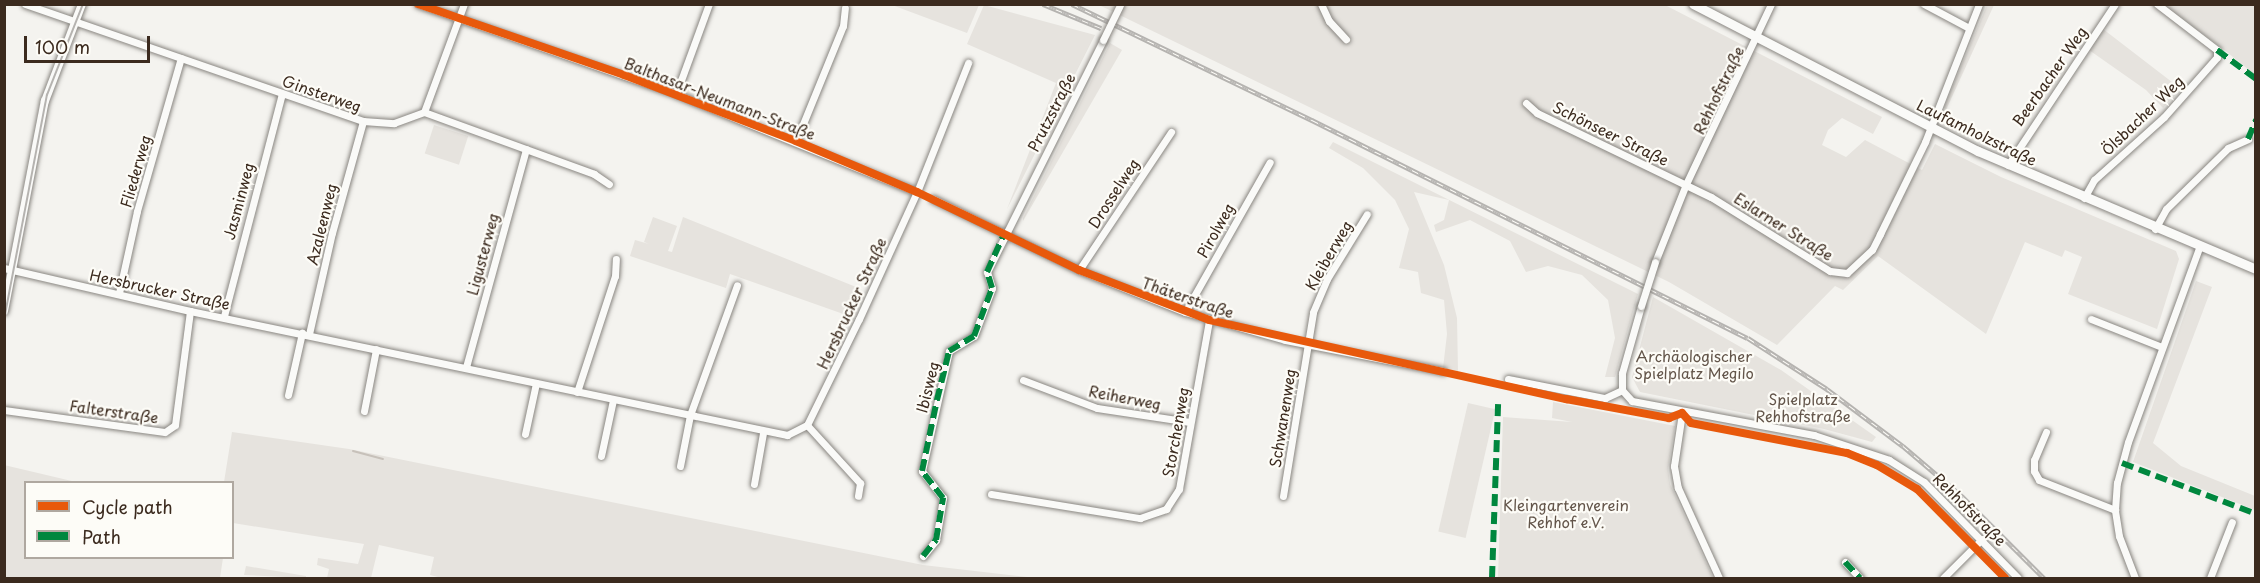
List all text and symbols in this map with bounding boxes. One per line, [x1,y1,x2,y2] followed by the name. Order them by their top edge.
[2008,22,2090,130] street label: Beerbacher Weg
[27,24,153,62] scale bar
[35,33,90,60] text: 100 m
[1689,43,1747,137] street label: Rehhofstraße
[622,53,818,143] street label: Balthasar-Neumann-Straße
[1024,70,1078,154] street label: Prutzstraße
[280,71,364,115] street label: Ginsterweg
[2097,71,2187,159] street label: Ölsbacher Weg
[1914,95,2040,169] street label: Laufamholzstraße
[1550,97,1672,169] street label: Schönseer Straße
[116,133,154,209] street label: Fliederweg
[1084,155,1142,231] street label: Drosselweg
[219,160,257,242] street label: Jasminweg
[302,181,340,267] street label: Azaleenweg
[1731,188,1837,264] street label: Eslarner Straße
[1193,200,1237,260] street label: Pirolweg
[462,211,502,297] street label: Ligusterweg
[1301,217,1355,293] street label: Kleiberweg
[813,234,889,372] street label: Hersbrucker Straße
[88,265,232,313] street label: Hersbrucker Straße
[1140,273,1236,321] street label: Thäterstraße
[1634,346,1754,381] park label: Archäologischer Spielplatz Megilo
[912,359,942,415] street label: Ibisweg
[1265,367,1299,469] street label: Schwanenweg
[1087,381,1163,413] street label: Reiherweg
[1158,386,1192,478] street label: Storchenweg
[1755,389,1851,424] park label: Spielplatz Rehhofstraße
[68,396,160,426] street label: Falterstraße
[1930,469,2010,549] street label: Rehhofstraße
[24,481,234,559] legend
[82,493,173,520] text: Cycle path
[1503,495,1629,530] park label: Kleingartenverein Rehhof e.V.
[82,523,121,550] text: Path

